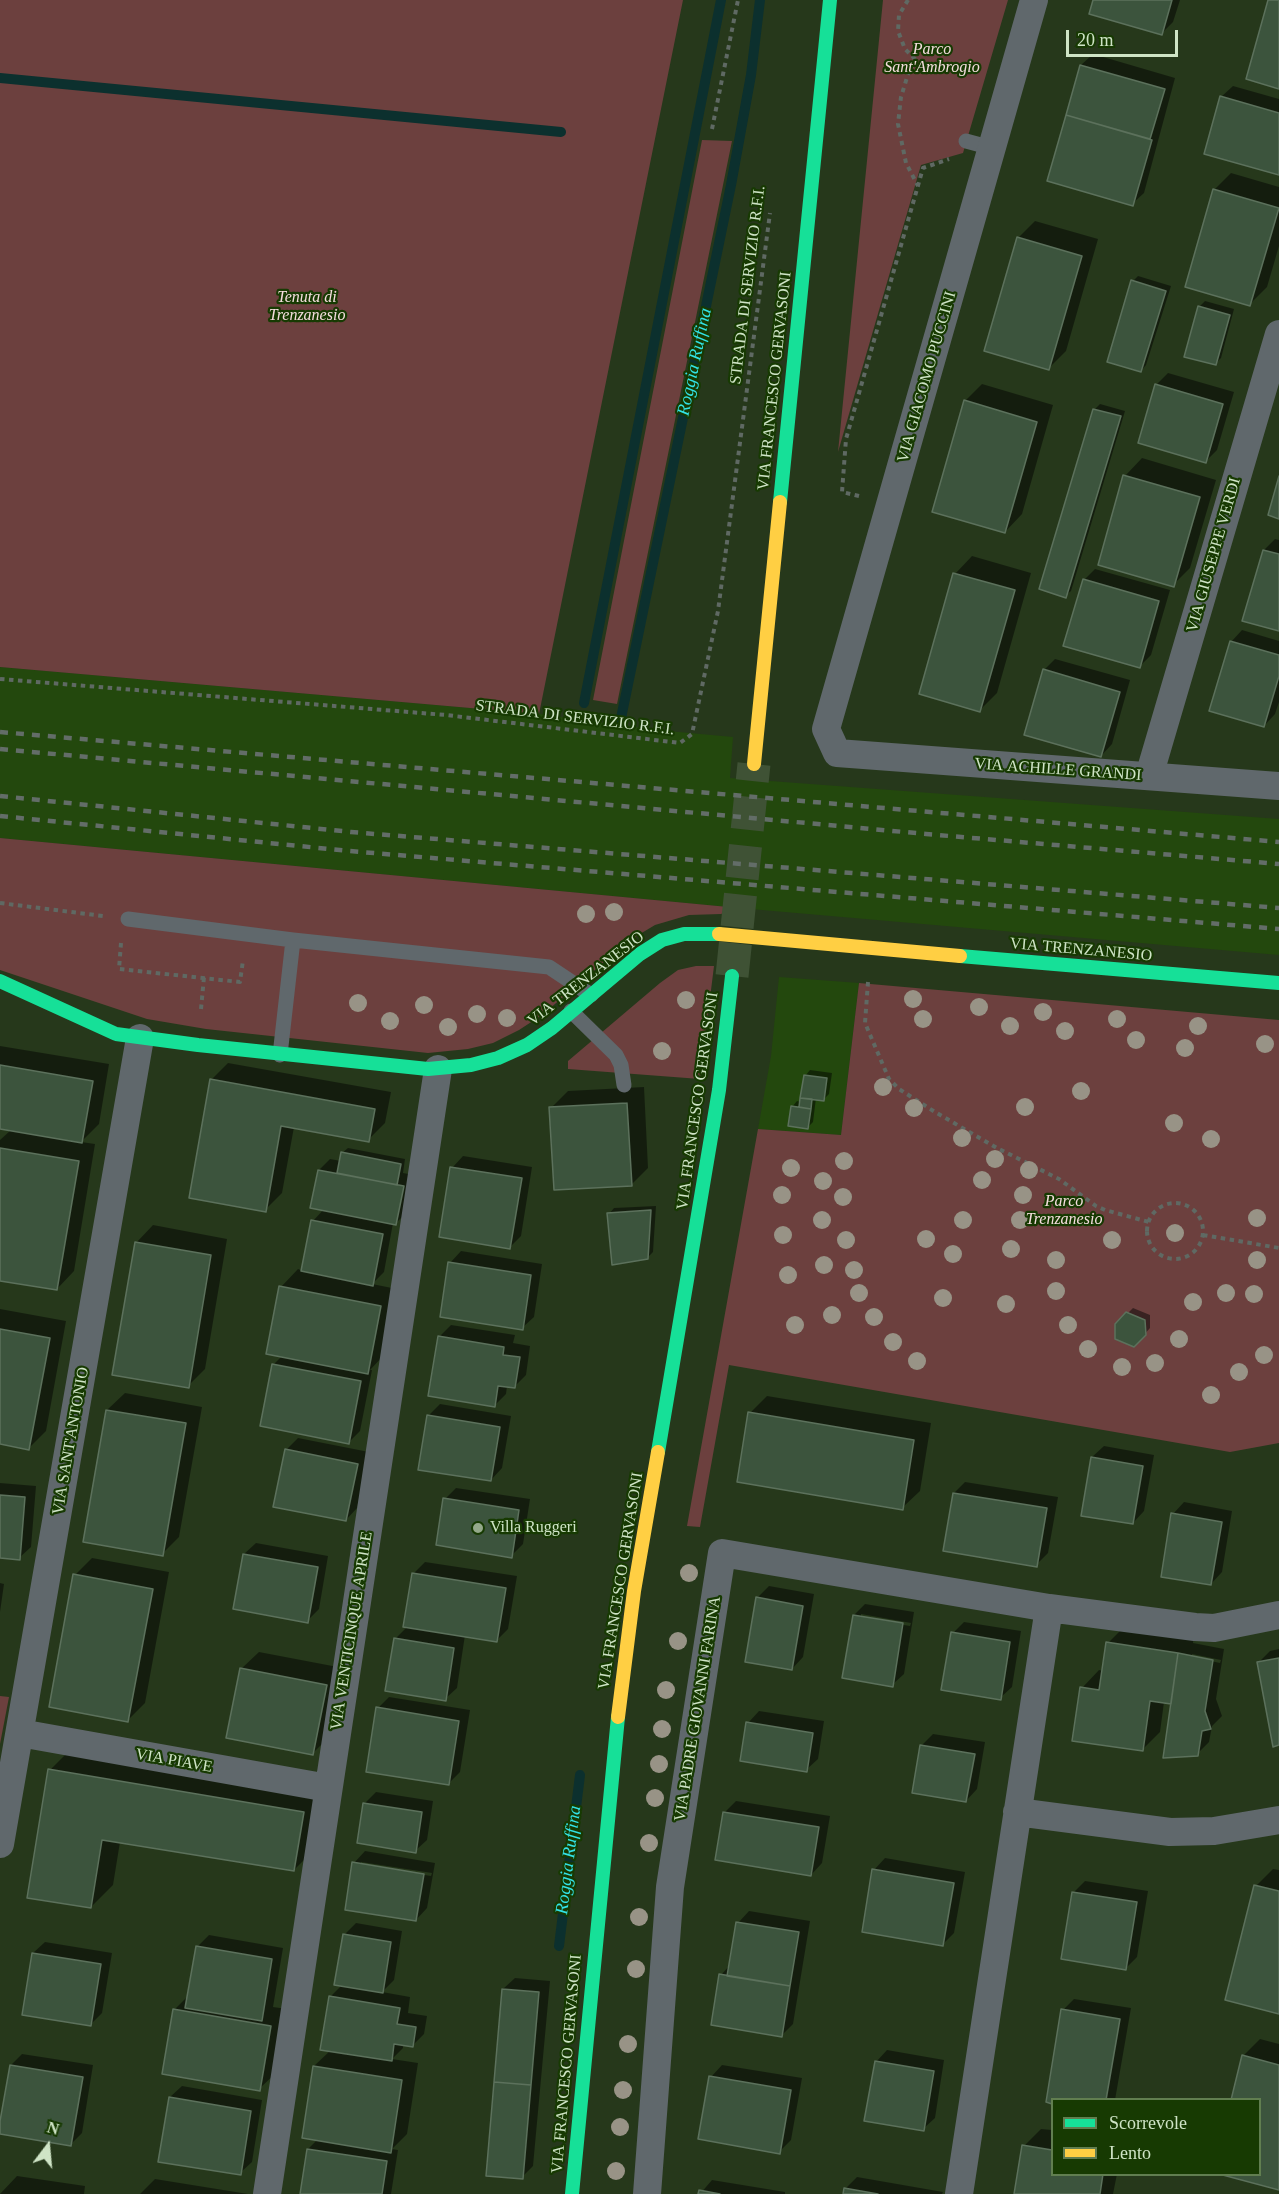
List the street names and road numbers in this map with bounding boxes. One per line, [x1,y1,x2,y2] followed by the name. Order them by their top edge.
[726,185,770,385] street label: STRADA DI SERVIZIO R.F.I.
[754,271,796,491] street label: VIA FRANCESCO GERVASONI
[893,289,961,465] street label: VIA GIACOMO PUCCINI
[1183,475,1245,635] street label: VIA GIUSEPPE VERDI
[475,696,675,740] street label: STRADA DI SERVIZIO R.F.I.
[974,755,1142,785] street label: VIA ACHILLE GRANDI
[524,928,648,1030] street label: VIA TRENZANESIO
[1009,934,1153,966] street label: VIA TRENZANESIO
[673,991,723,1211] street label: VIA FRANCESCO GERVASONI
[49,1366,93,1516] street label: VIA SANT'ANTONIO
[594,1471,648,1691] street label: VIA FRANCESCO GERVASONI
[327,1530,377,1732] street label: VIA VENTICINQUE APRILE
[671,1595,725,1823] street label: VIA PADRE GIOVANNI FARINA
[134,1745,214,1777] street label: VIA PIAVE
[548,1954,586,2174] street label: VIA FRANCESCO GERVASONI

